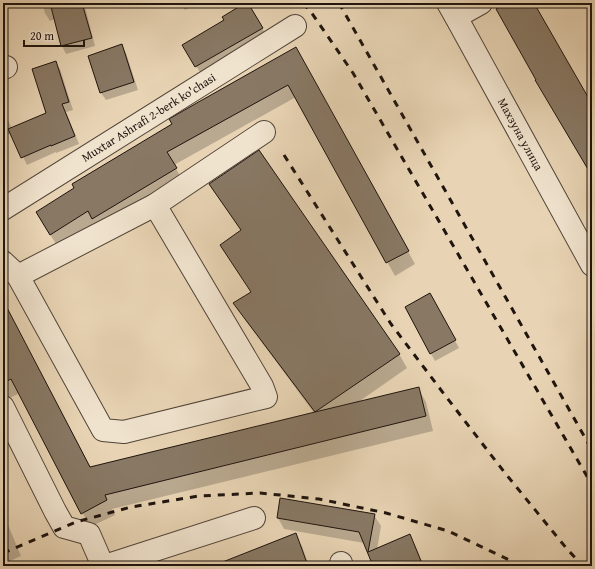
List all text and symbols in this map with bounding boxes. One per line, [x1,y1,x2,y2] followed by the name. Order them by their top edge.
[24,22,84,48] scale bar
[30,27,54,44] text: 20 m
[78,68,219,166] street label: Muxtar Ashrafi 2-berk ko'chasi
[494,95,548,174] street label: Махзуна улица

